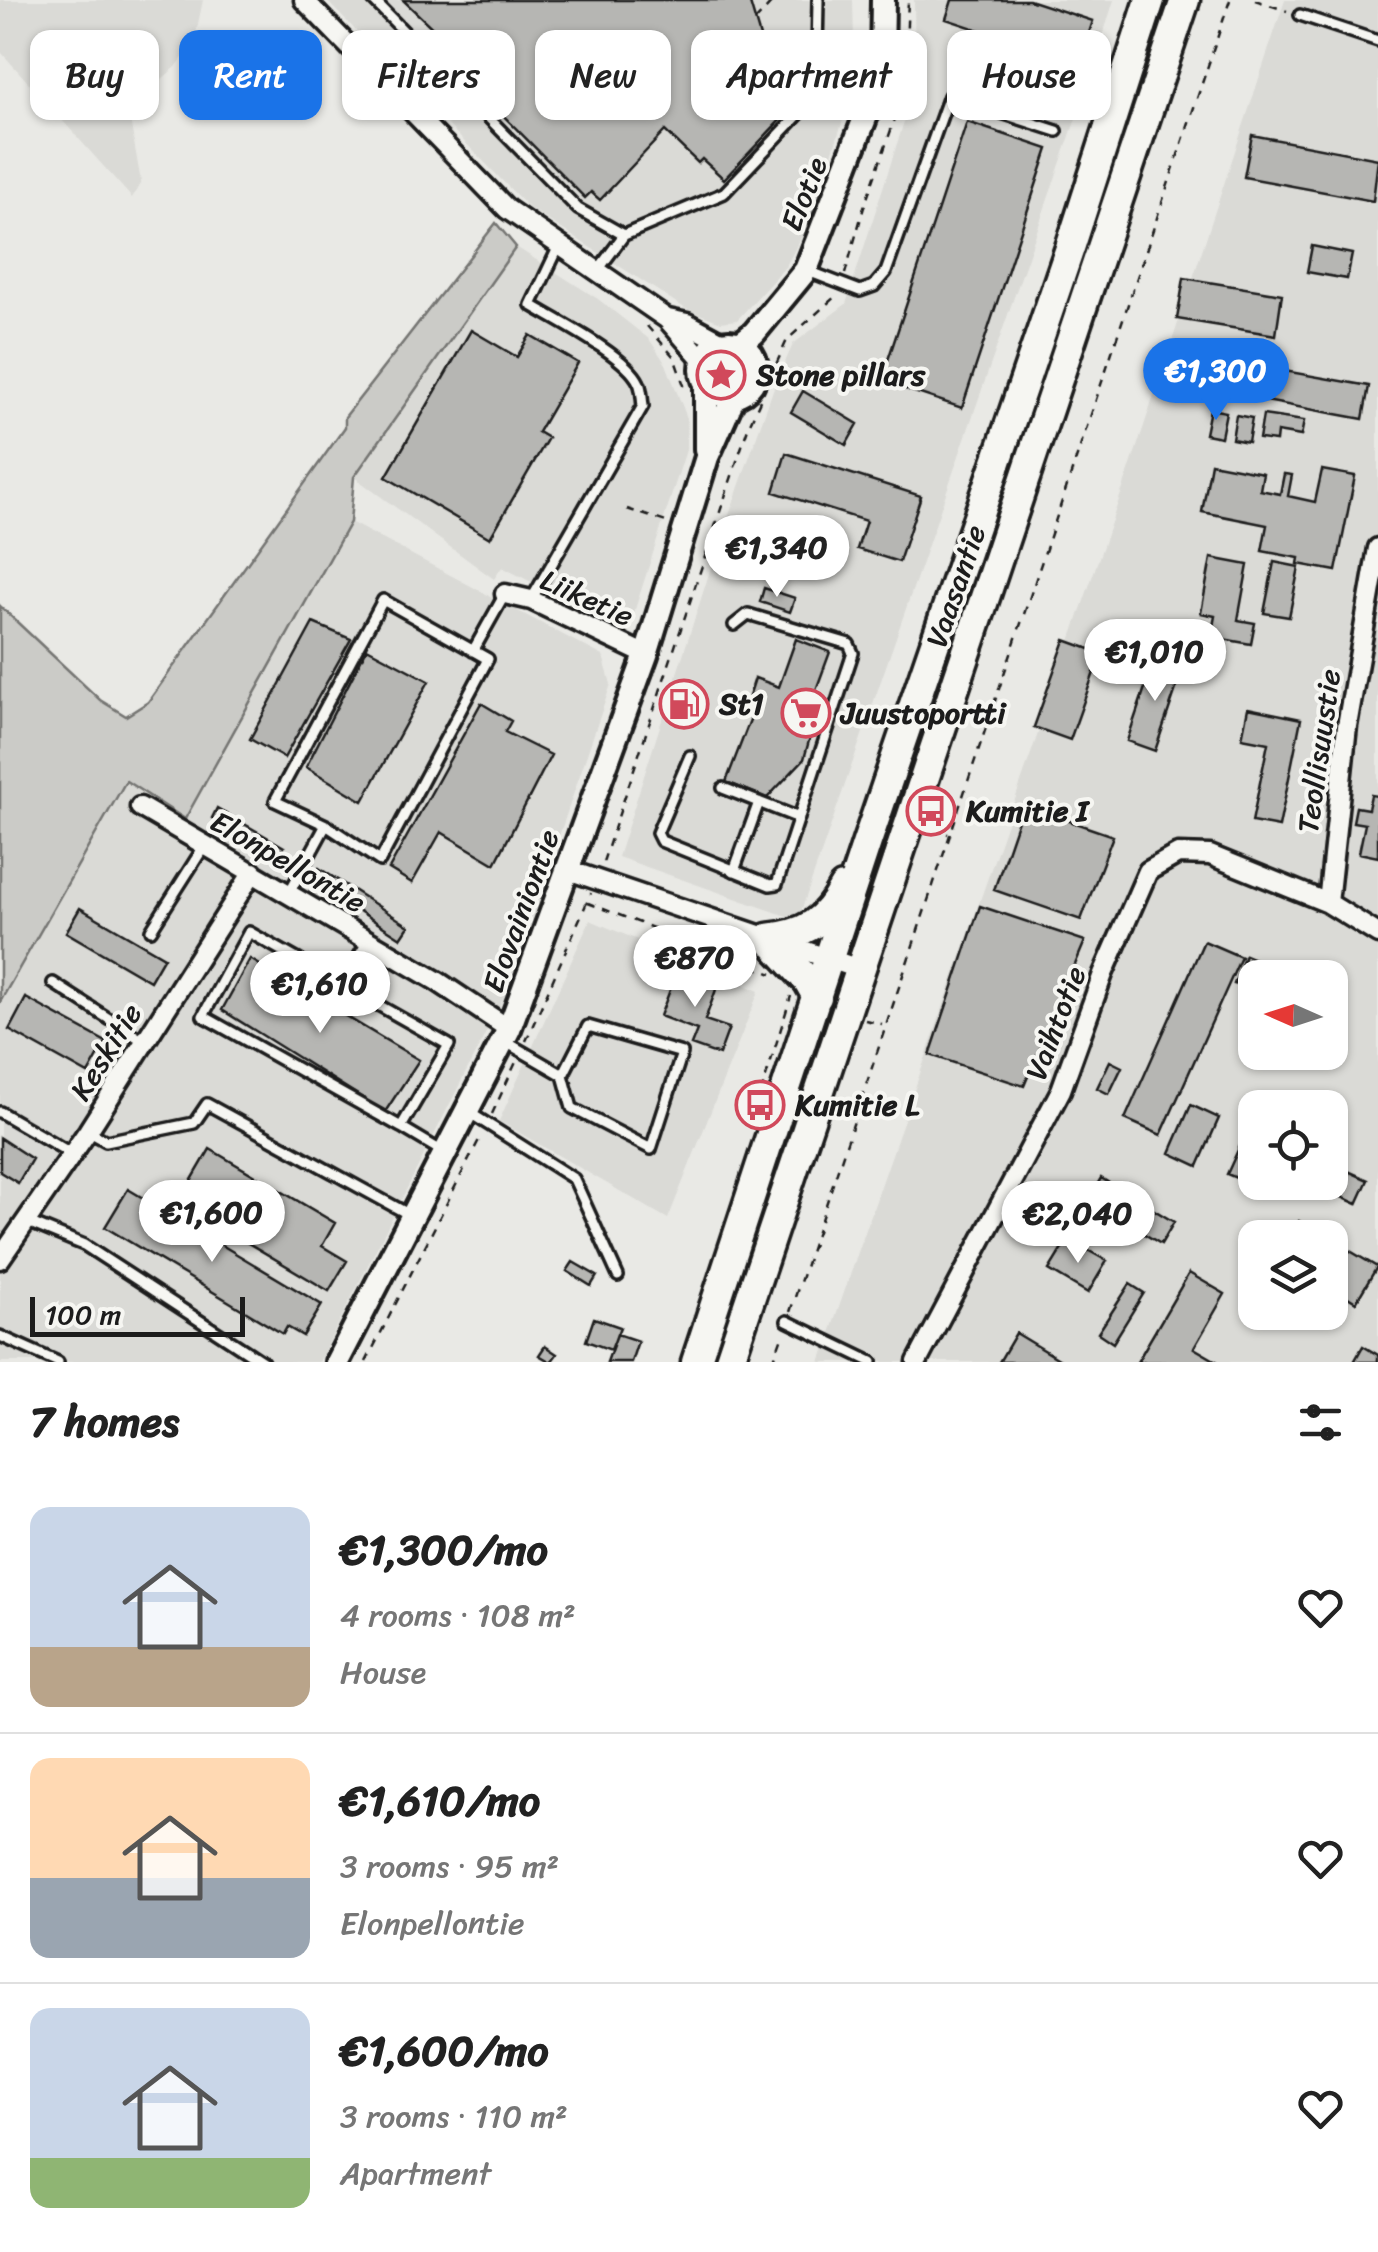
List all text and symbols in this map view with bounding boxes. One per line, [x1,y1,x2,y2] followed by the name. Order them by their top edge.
[30,30,159,120] chip: Buy
[179,30,322,120] chip: Rent
[342,30,515,120] chip: Filters
[535,30,671,120] chip: New
[691,30,927,120] chip: Apartment
[947,30,1111,120] chip: House
[765,149,843,239] street label: Elotie
[1135,338,1297,423] pin: €1,300
[1165,342,1267,399] text: €1,300
[755,348,926,402] place label: Stone pillars
[695,349,747,401] place icon: Stone pillars
[696,515,858,600] pin: €1,340
[910,517,1002,655] street label: Vaasantie
[726,519,828,576] text: €1,340
[531,553,643,643] street label: Liiketie
[1074,619,1236,704] pin: €1,010
[1106,623,1204,680] text: €1,010
[1281,665,1357,837] street label: Teollisuustie
[718,677,764,731] place label: St1
[658,678,710,730] fuel station icon: St1
[839,686,1007,740] place label: Juustoportti
[780,687,832,739] supermarket icon: Juustoportti
[965,784,1090,838] place label: Kumitie I
[905,785,957,837] bus stop icon: Kumitie I
[200,795,376,929] street label: Elonpellontie
[466,822,576,1000] street label: Elovainiontie
[636,925,754,1010] pin: €870
[655,929,735,986] text: €870
[239,951,401,1036] pin: €1,610
[272,955,368,1012] text: €1,610
[1010,958,1102,1088] street label: Vaihtotie
[1238,960,1348,1070] north arrow
[1238,960,1348,1330] map controls
[55,992,157,1112] street label: Keskitie
[794,1078,920,1132] place label: Kumitie L
[734,1079,786,1131] bus stop icon: Kumitie L
[1238,1090,1348,1200] button: locate
[131,1180,293,1265] pin: €1,600
[997,1181,1159,1266] pin: €2,040
[161,1184,263,1241] text: €1,600
[1024,1185,1132,1242] text: €2,040
[1238,1220,1348,1330] button: layers
[45,1290,121,1339] text: 100 m
[30,1292,245,1336] scale bar
[30,1385,179,1459] text: 7 homes
[1293,1395,1348,1450] icon: filters
[340,1513,548,1587] text: €1,300/mo
[110,1547,230,1667] icon: home
[1293,1580,1348,1635] icon: heart
[340,1587,576,1644] text: 4 rooms · 108 m²
[340,1644,426,1701] text: House
[340,1764,540,1838] text: €1,610/mo
[110,1798,230,1918] icon: home
[1293,1831,1348,1886] icon: heart
[340,1838,559,1895] text: 3 rooms · 95 m²
[340,1895,524,1952] text: Elonpellontie
[340,2014,549,2088] text: €1,600/mo
[110,2048,230,2168] icon: home
[1293,2081,1348,2136] icon: heart
[340,2088,568,2145] text: 3 rooms · 110 m²
[340,2145,491,2202] text: Apartment

